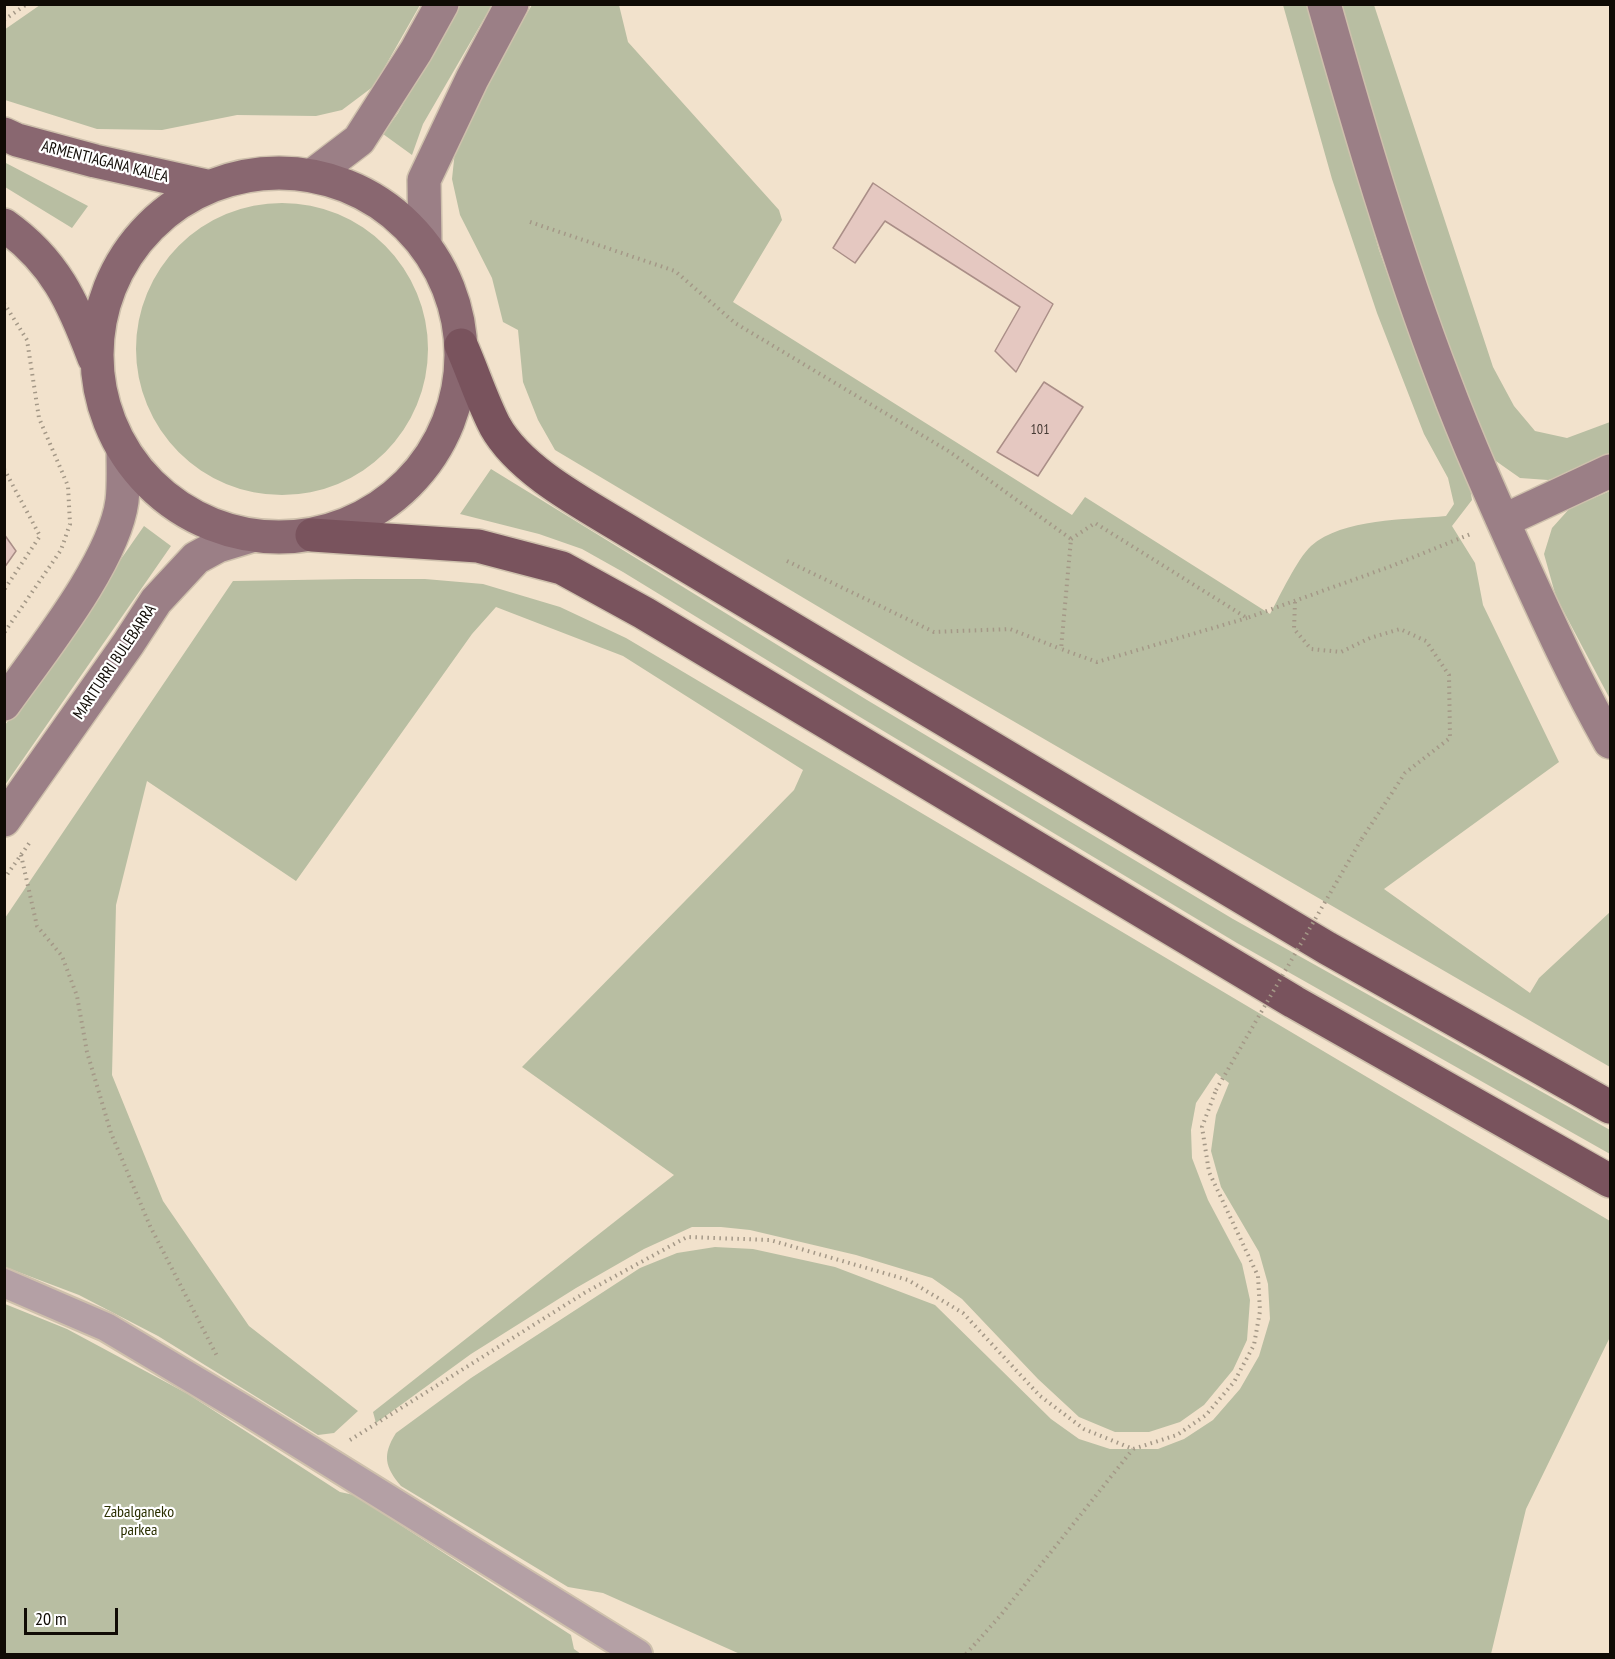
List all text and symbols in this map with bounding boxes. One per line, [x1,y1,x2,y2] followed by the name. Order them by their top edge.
[40,137,170,187] street label: ARMENTIAGANA KALEA
[1031,422,1049,438] house number: 101
[70,601,160,723] street label: MARITURRI BULEBARRA
[104,1502,174,1540] park label: Zabalganeko parkea
[27,1596,122,1634] scale bar
[35,1607,67,1630] text: 20 m

